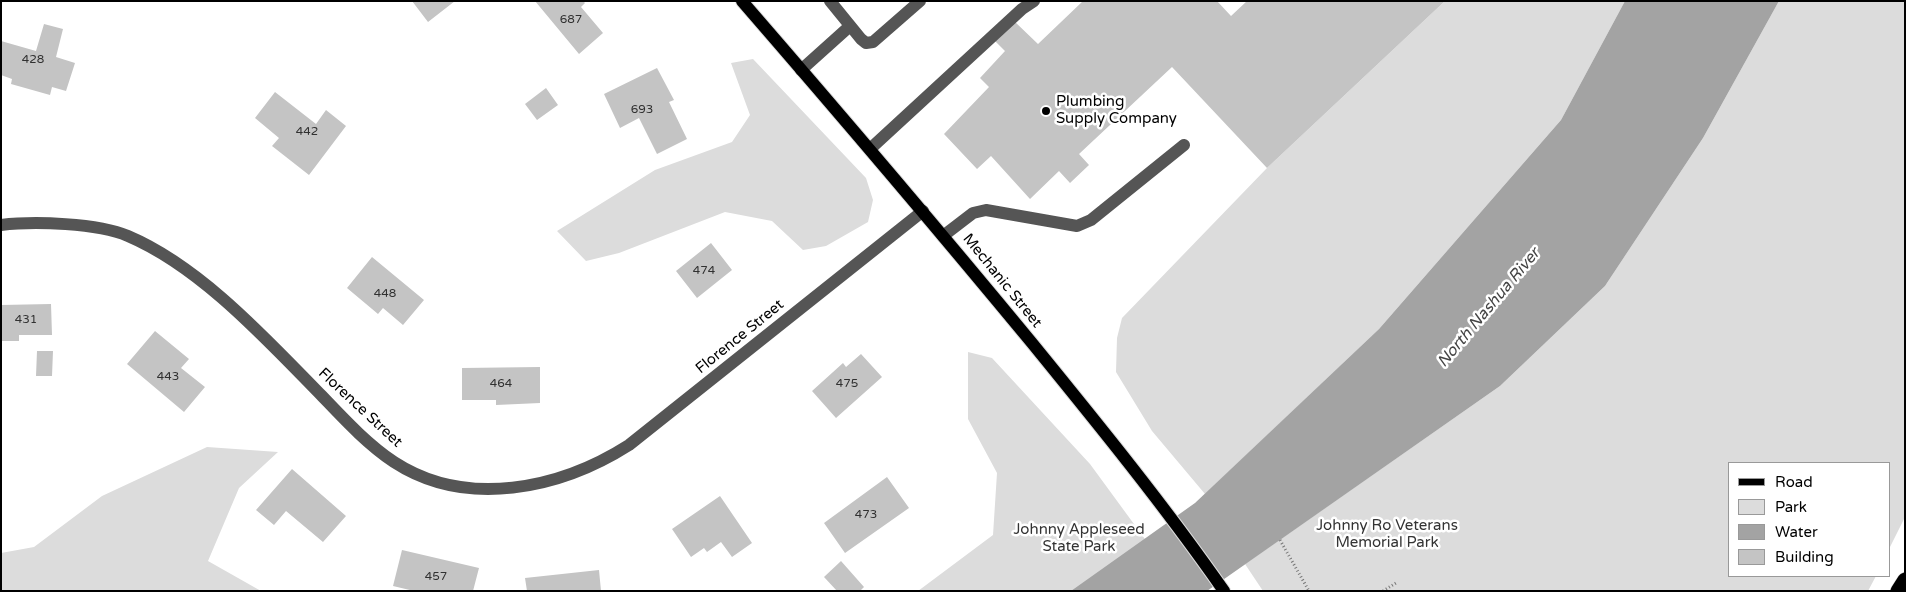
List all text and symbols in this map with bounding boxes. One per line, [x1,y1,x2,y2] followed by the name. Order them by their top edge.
[560,13,582,27] house number: 687
[22,53,44,67] house number: 428
[1056,93,1177,128] place label: Plumbing Supply Company
[631,103,653,117] house number: 693
[1040,105,1052,117] marker: Plumbing Supply Company
[296,125,318,139] house number: 442
[959,230,1045,332] street label: Mechanic Street
[1434,245,1544,371] water label: North Nashua River
[693,264,715,278] house number: 474
[374,287,396,301] house number: 448
[692,296,788,378] street label: Florence Street
[15,313,37,327] house number: 431
[314,365,406,451] street label: Florence Street
[157,370,179,384] house number: 443
[490,377,512,391] house number: 464
[836,377,858,391] house number: 475
[1728,462,1891,577] legend
[1775,473,1813,491] text: Road
[1775,498,1807,516] text: Park
[855,508,877,522] house number: 473
[1316,517,1458,552] park label: Johnny Ro Veterans Memorial Park
[1013,521,1145,556] park label: Johnny Appleseed State Park
[1775,523,1818,541] text: Water
[1775,548,1834,566] text: Building
[425,570,447,584] house number: 457

